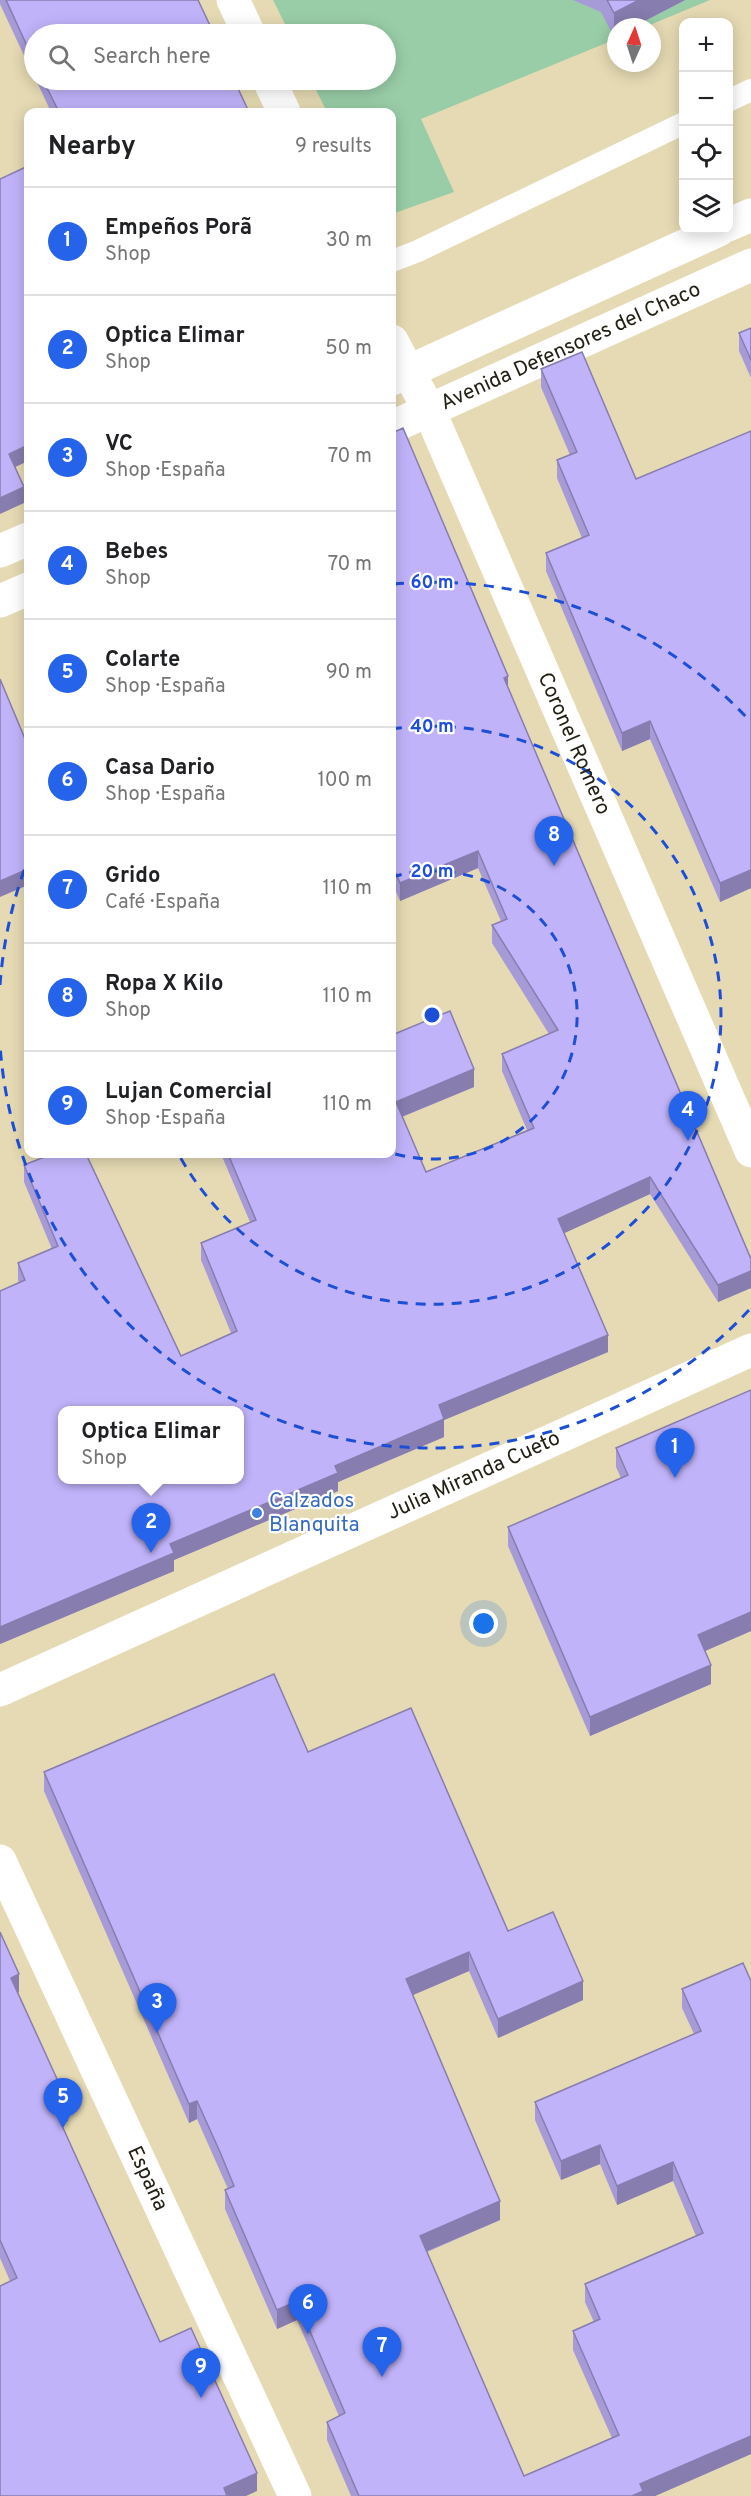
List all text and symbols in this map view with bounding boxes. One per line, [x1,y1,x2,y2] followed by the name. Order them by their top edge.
[607,18,661,72] north arrow
[679,18,733,234] map controls
[679,18,733,72] button: +
[24,24,396,90] search box
[45,41,78,74] icon: search
[93,44,211,71] text: Search here
[679,72,733,126] button: −
[679,126,733,180] button: locate
[48,131,136,164] text: Nearby
[295,134,372,160] text: 9 results
[679,180,733,234] button: layers
[105,215,252,242] text: Empeños Porã
[64,228,72,254] text: 1
[326,228,372,254] text: 30 m
[105,242,151,268] text: Shop
[436,276,705,417] street label: Avenida Defensores del Chaco
[105,323,245,350] text: Optica Elimar
[61,336,74,362] text: 2
[325,336,372,362] text: 50 m
[105,350,151,376] text: Shop
[105,431,133,458] text: VC
[62,444,74,470] text: 3
[328,444,372,470] text: 70 m
[105,458,225,484] text: Shop · España
[105,539,168,566] text: Bebes
[61,552,74,578] text: 4
[328,552,372,578] text: 70 m
[105,566,151,592] text: Shop
[410,572,454,595] text: 60 m
[105,647,180,674] text: Colarte
[61,660,74,686] text: 5
[326,660,372,686] text: 90 m
[531,668,617,819] street label: Coronel Romero
[105,674,225,700] text: Shop · España
[410,716,454,739] text: 40 m
[105,755,215,782] text: Casa Dario
[61,768,74,794] text: 6
[317,768,372,794] text: 100 m
[105,782,225,808] text: Shop · España
[534,816,574,866] pin: 8
[410,861,454,884] text: 20 m
[105,863,160,890] text: Grido
[62,876,73,902] text: 7
[323,876,372,902] text: 110 m
[105,890,220,916] text: Café · España
[105,971,223,998] text: Ropa X Kilo
[61,984,74,1010] text: 8
[323,984,372,1010] text: 110 m
[105,998,151,1024] text: Shop
[422,1005,442,1025] centre of rings
[105,1079,272,1106] text: Lujan Comercial
[61,1092,74,1118] text: 9
[323,1092,372,1118] text: 110 m
[668,1092,708,1141] pin: 4
[105,1106,225,1132] text: Shop · España
[58,1406,244,1484] popup
[81,1419,221,1446] text: Optica Elimar
[383,1425,565,1526] street label: Julia Miranda Cueto
[656,1428,694,1478] pin: 1
[81,1446,127,1472] text: Shop
[269,1488,360,1539] place label: Calzados Blanquita
[132,1504,170,1553] pin: 2
[250,1506,264,1520] marker: Calzados Blanquita
[469,1609,498,1638] your location
[138,1984,176,2033] pin: 3
[44,2078,82,2128] pin: 5
[121,2142,174,2215] street label: España
[288,2284,328,2334] pin: 6
[362,2328,401,2377] pin: 7
[182,2348,220,2398] pin: 9

